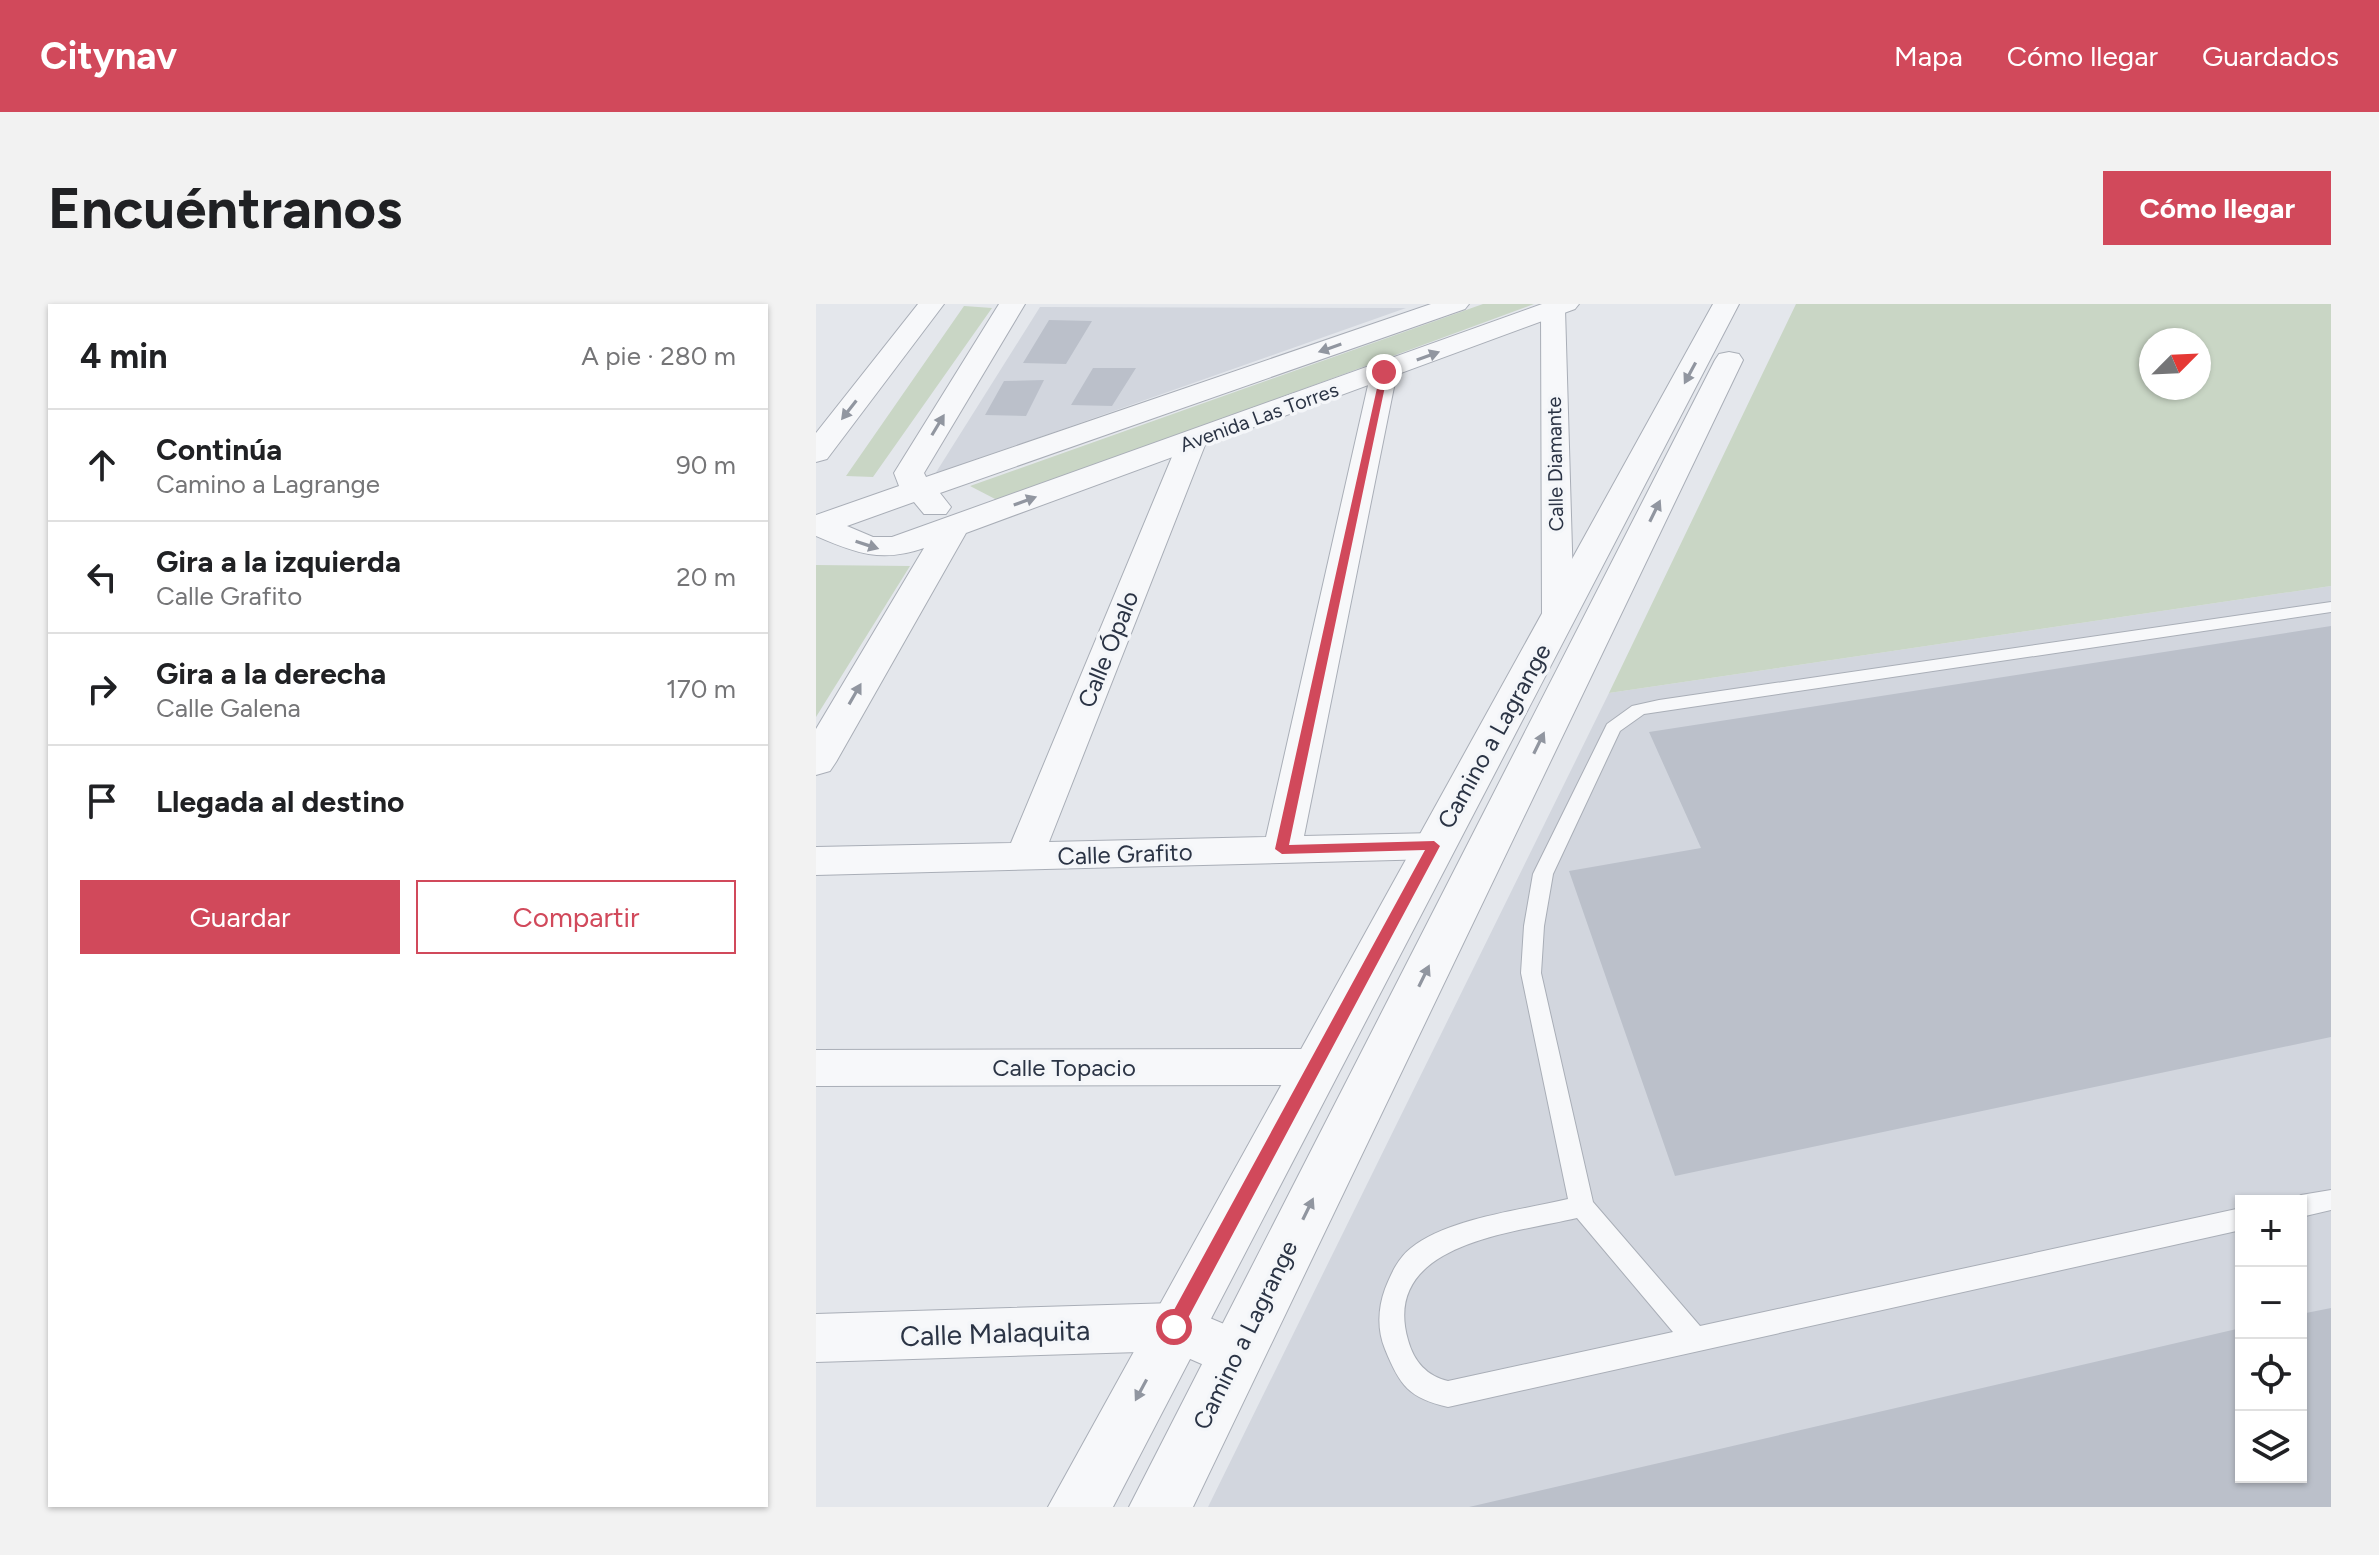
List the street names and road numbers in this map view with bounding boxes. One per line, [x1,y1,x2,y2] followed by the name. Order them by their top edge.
[1176,377,1342,457] street label: Avenida Las Torres
[1542,396,1568,532] street label: Calle Diamante
[1071,586,1145,712] street label: Calle Ópalo
[1431,639,1557,833] street label: Camino a Lagrange
[1057,837,1193,871] street label: Calle Grafito
[992,1053,1136,1082] street label: Calle Topacio
[1187,1236,1303,1434] street label: Camino a Lagrange
[899,1313,1091,1353] street label: Calle Malaquita

